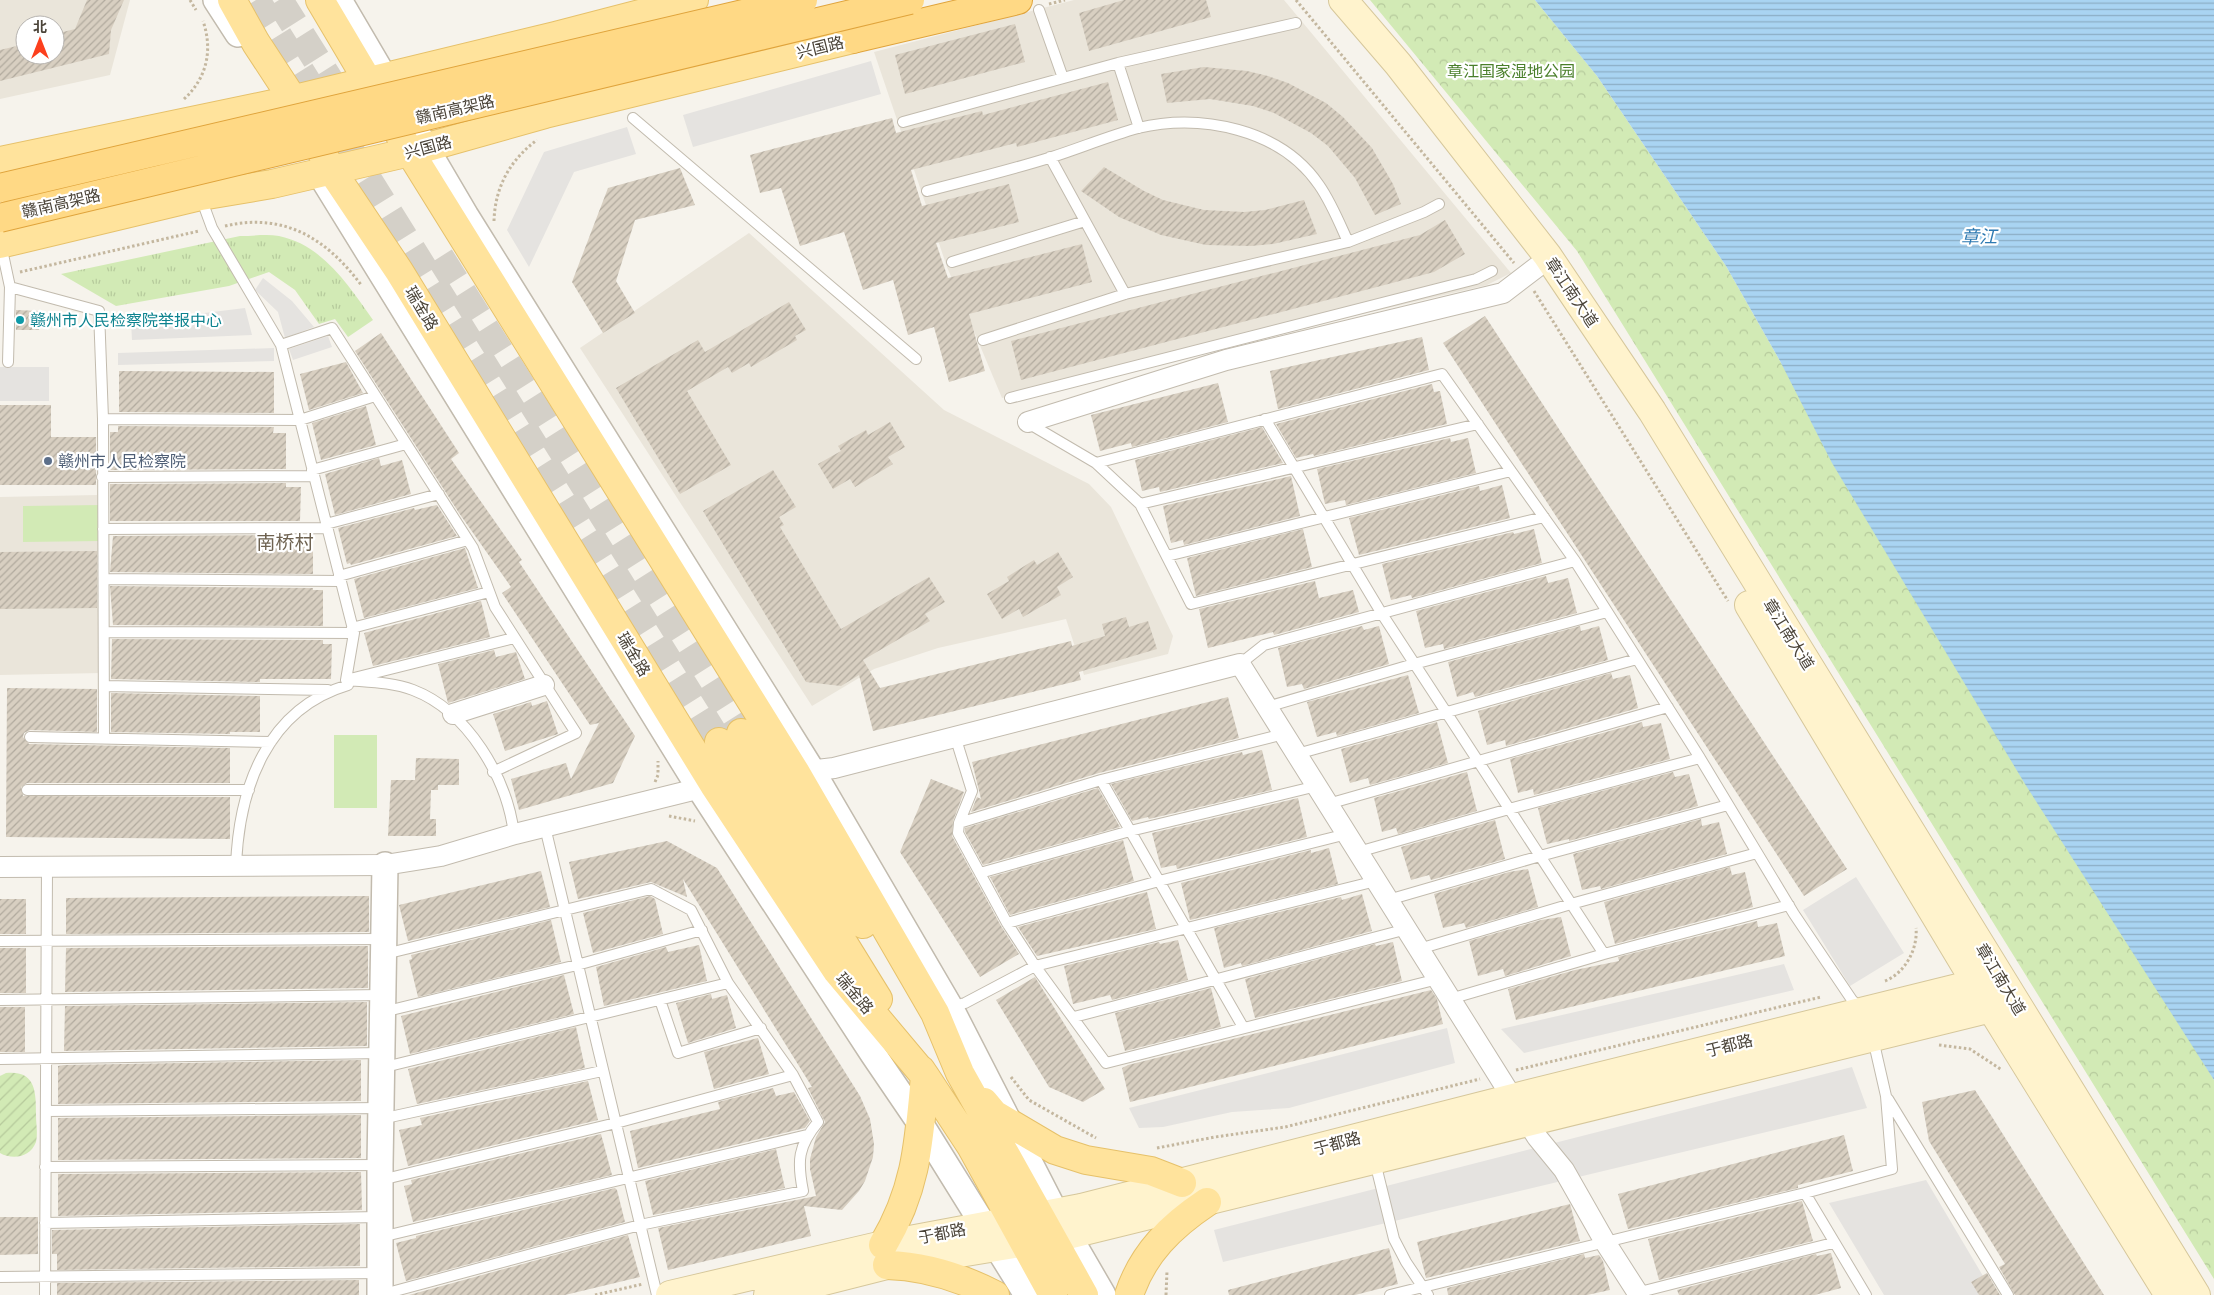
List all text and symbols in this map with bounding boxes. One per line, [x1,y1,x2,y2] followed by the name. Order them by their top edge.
[15,15,65,65] north arrow
[33,18,47,36] text: 北
[794,31,846,63] street label: 兴国路
[1447,61,1575,81] park label: 章江国家湿地公园
[414,90,496,128] street label: 赣南高架路
[402,131,454,163] street label: 兴国路
[20,184,102,222] street label: 赣南高架路
[1961,225,1999,248] water label: 章江
[1541,253,1603,331] street label: 章江南大道
[401,282,443,334] street label: 瑞金路
[30,310,222,330] place label: 赣州市人民检察院举报中心
[14,314,26,326] marker: 赣州市人民检察院举报中心
[58,451,186,471] place label: 赣州市人民检察院
[42,455,54,467] marker: 赣州市人民检察院
[256,530,314,554] district label: 南桥村
[1759,595,1819,673] street label: 章江南大道
[613,628,655,680] street label: 瑞金路
[1972,940,2030,1018] street label: 章江南大道
[832,968,878,1018] street label: 瑞金路
[1703,1029,1755,1061] street label: 于都路
[1311,1127,1363,1159] street label: 于都路
[917,1219,967,1247] street label: 于都路

